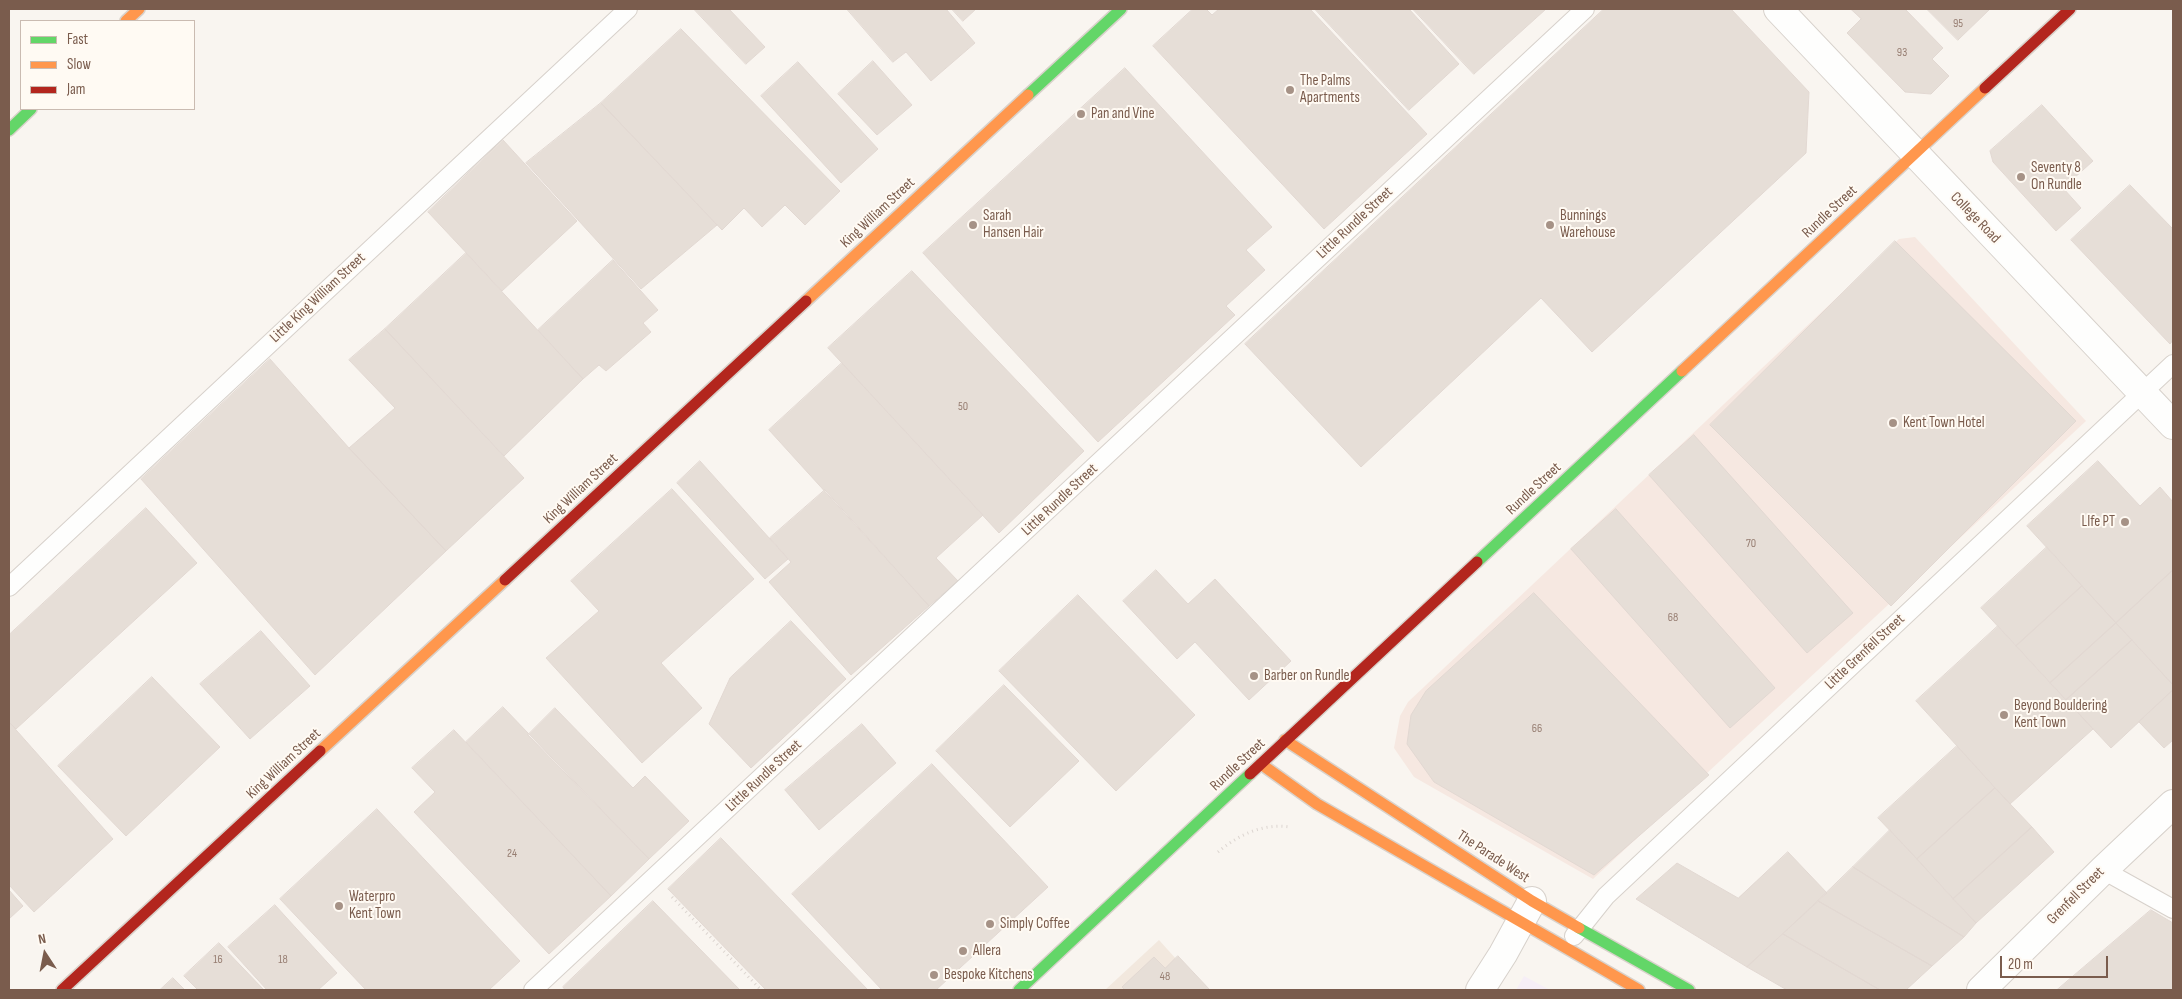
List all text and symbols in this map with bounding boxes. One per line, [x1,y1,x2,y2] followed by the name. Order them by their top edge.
[1953,17,1963,31] house number: 95
[20,20,195,110] legend
[67,30,88,49] text: Fast
[1897,46,1907,60] house number: 93
[67,55,91,74] text: Slow
[1300,72,1360,107] place label: The Palms Apartments
[67,80,85,99] text: Jam
[1284,84,1296,96] marker: The Palms Apartments
[1091,105,1155,123] place label: Pan and Vine
[1075,108,1087,120] marker: Pan and Vine
[2031,159,2082,194] place label: Seventy 8 On Rundle
[2015,171,2027,183] marker: Seventy 8 On Rundle
[837,174,919,252] street label: King William Street
[1799,182,1861,242] street label: Rundle Street
[1313,183,1397,263] street label: Little Rundle Street
[1946,189,2004,247] street label: College Road
[983,207,1044,242] place label: Sarah Hansen Hair
[1560,207,1616,242] place label: Bunnings Warehouse
[967,219,979,231] marker: Sarah Hansen Hair
[1544,219,1556,231] marker: Bunnings Warehouse
[267,249,369,347] street label: Little King William Street
[958,400,968,414] house number: 50
[1903,414,1985,432] place label: Kent Town Hotel
[1887,417,1899,429] marker: Kent Town Hotel
[540,450,622,528] street label: King William Street
[1503,459,1565,519] street label: Rundle Street
[1018,460,1102,540] street label: Little Rundle Street
[2082,513,2115,531] place label: LIfe PT
[2119,516,2131,528] marker: LIfe PT
[1746,537,1756,551] house number: 70
[1668,611,1678,625] house number: 68
[1821,611,1909,693] street label: Little Grenfell Street
[1264,667,1349,685] place label: Barber on Rundle
[1248,670,1260,682] marker: Barber on Rundle
[2014,697,2107,732] place label: Beyond Bouldering Kent Town
[1998,709,2010,721] marker: Beyond Bouldering Kent Town
[1532,722,1542,736] house number: 66
[243,725,325,803] street label: King William Street
[1207,735,1269,795] street label: Rundle Street
[722,736,806,816] street label: Little Rundle Street
[1453,827,1533,887] street label: The Parade West
[507,847,517,861] house number: 24
[2044,864,2108,928] street label: Grenfell Street
[349,888,401,923] place label: Waterpro Kent Town
[333,900,345,912] marker: Waterpro Kent Town
[1000,915,1070,933] place label: Simply Coffee
[984,918,996,930] marker: Simply Coffee
[20,929,70,979] north arrow
[37,930,47,948] text: N
[973,942,1001,960] place label: Allera
[957,945,969,957] marker: Allera
[2002,946,2110,978] scale bar
[213,953,223,967] house number: 16
[278,953,288,967] house number: 18
[2008,955,2033,974] text: 20 m
[944,966,1033,984] place label: Bespoke Kitchens
[928,969,940,981] marker: Bespoke Kitchens
[1160,970,1170,984] house number: 48

